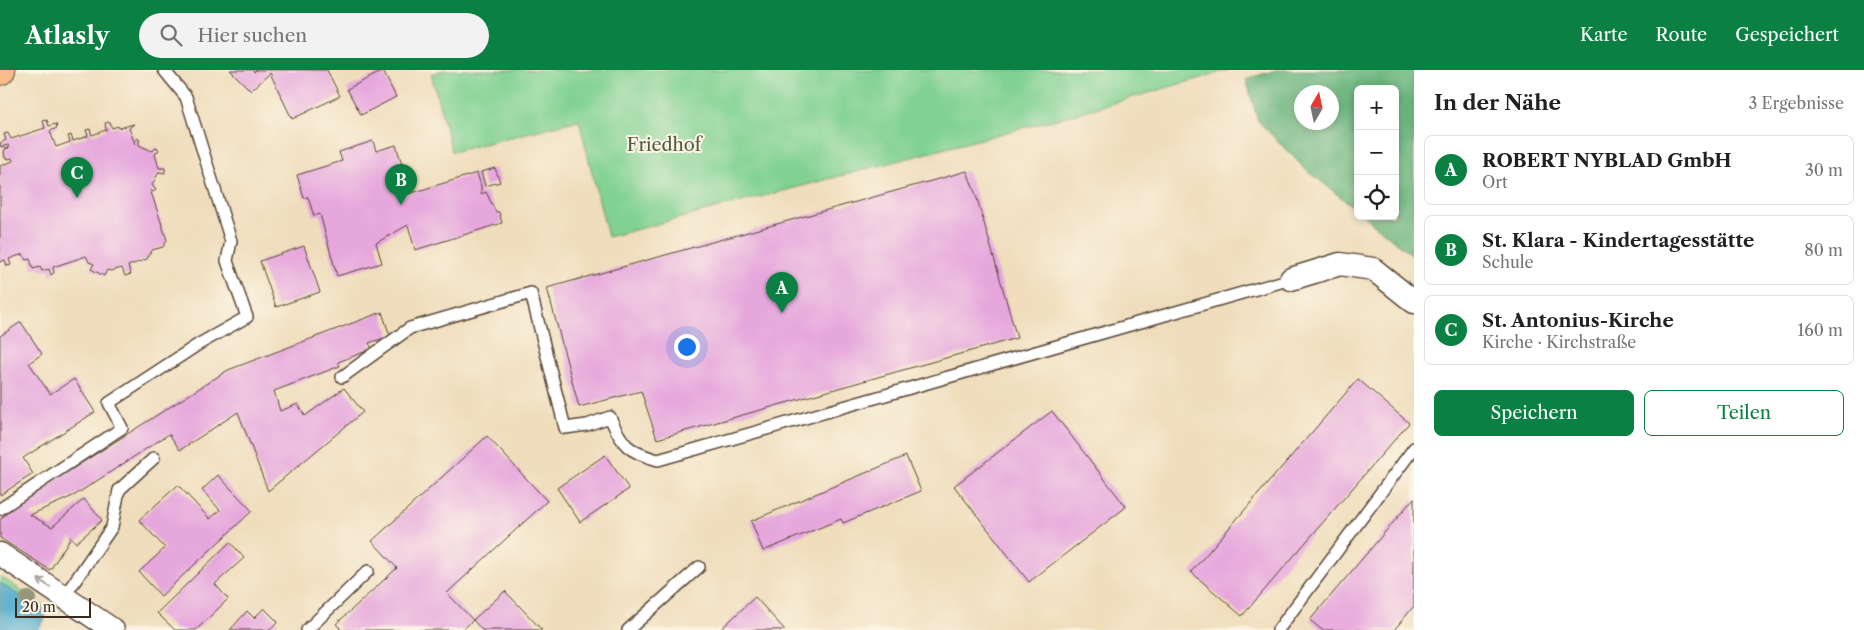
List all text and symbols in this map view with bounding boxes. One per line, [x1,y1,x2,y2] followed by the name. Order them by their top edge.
[139,13,489,58] search box
[25,21,109,50] text: Atlasly
[157,21,185,49] icon: search
[197,24,307,47] text: Hier suchen
[1580,24,1628,46] text: Karte
[1656,24,1707,46] text: Route
[1735,24,1839,46] text: Gespeichert
[1294,85,1339,130] north arrow
[1354,85,1399,220] map controls
[1354,85,1399,130] button: +
[1434,90,1561,115] text: In der Nähe
[1748,93,1844,113] text: 3 Ergebnisse
[1354,130,1399,175] button: −
[627,134,704,156] park label: Friedhof
[1482,149,1732,172] text: ROBERT NYBLAD GmbH
[61,157,93,198] pin: C
[1445,160,1457,180] text: A
[1805,160,1843,180] text: 30 m
[385,164,417,205] pin: B
[1482,172,1508,192] text: Ort
[1354,175,1399,220] button: locate
[1482,229,1754,252] text: St. Klara - Kindertagesstätte
[1445,240,1457,260] text: B
[1804,240,1843,260] text: 80 m
[1482,252,1534,272] text: Schule
[766,272,798,313] pin: A
[1482,309,1674,332] text: St. Antonius-Kirche
[1445,320,1457,340] text: C
[1798,320,1843,340] text: 160 m
[1482,332,1636,352] text: Kirche · Kirchstraße
[674,334,700,360] your location
[1434,390,1634,436] button: Speichern
[1644,390,1844,436] button: Teilen
[37,578,51,588] one-way arrow
[15,595,91,618] scale bar
[22,598,56,616] text: 20 m

